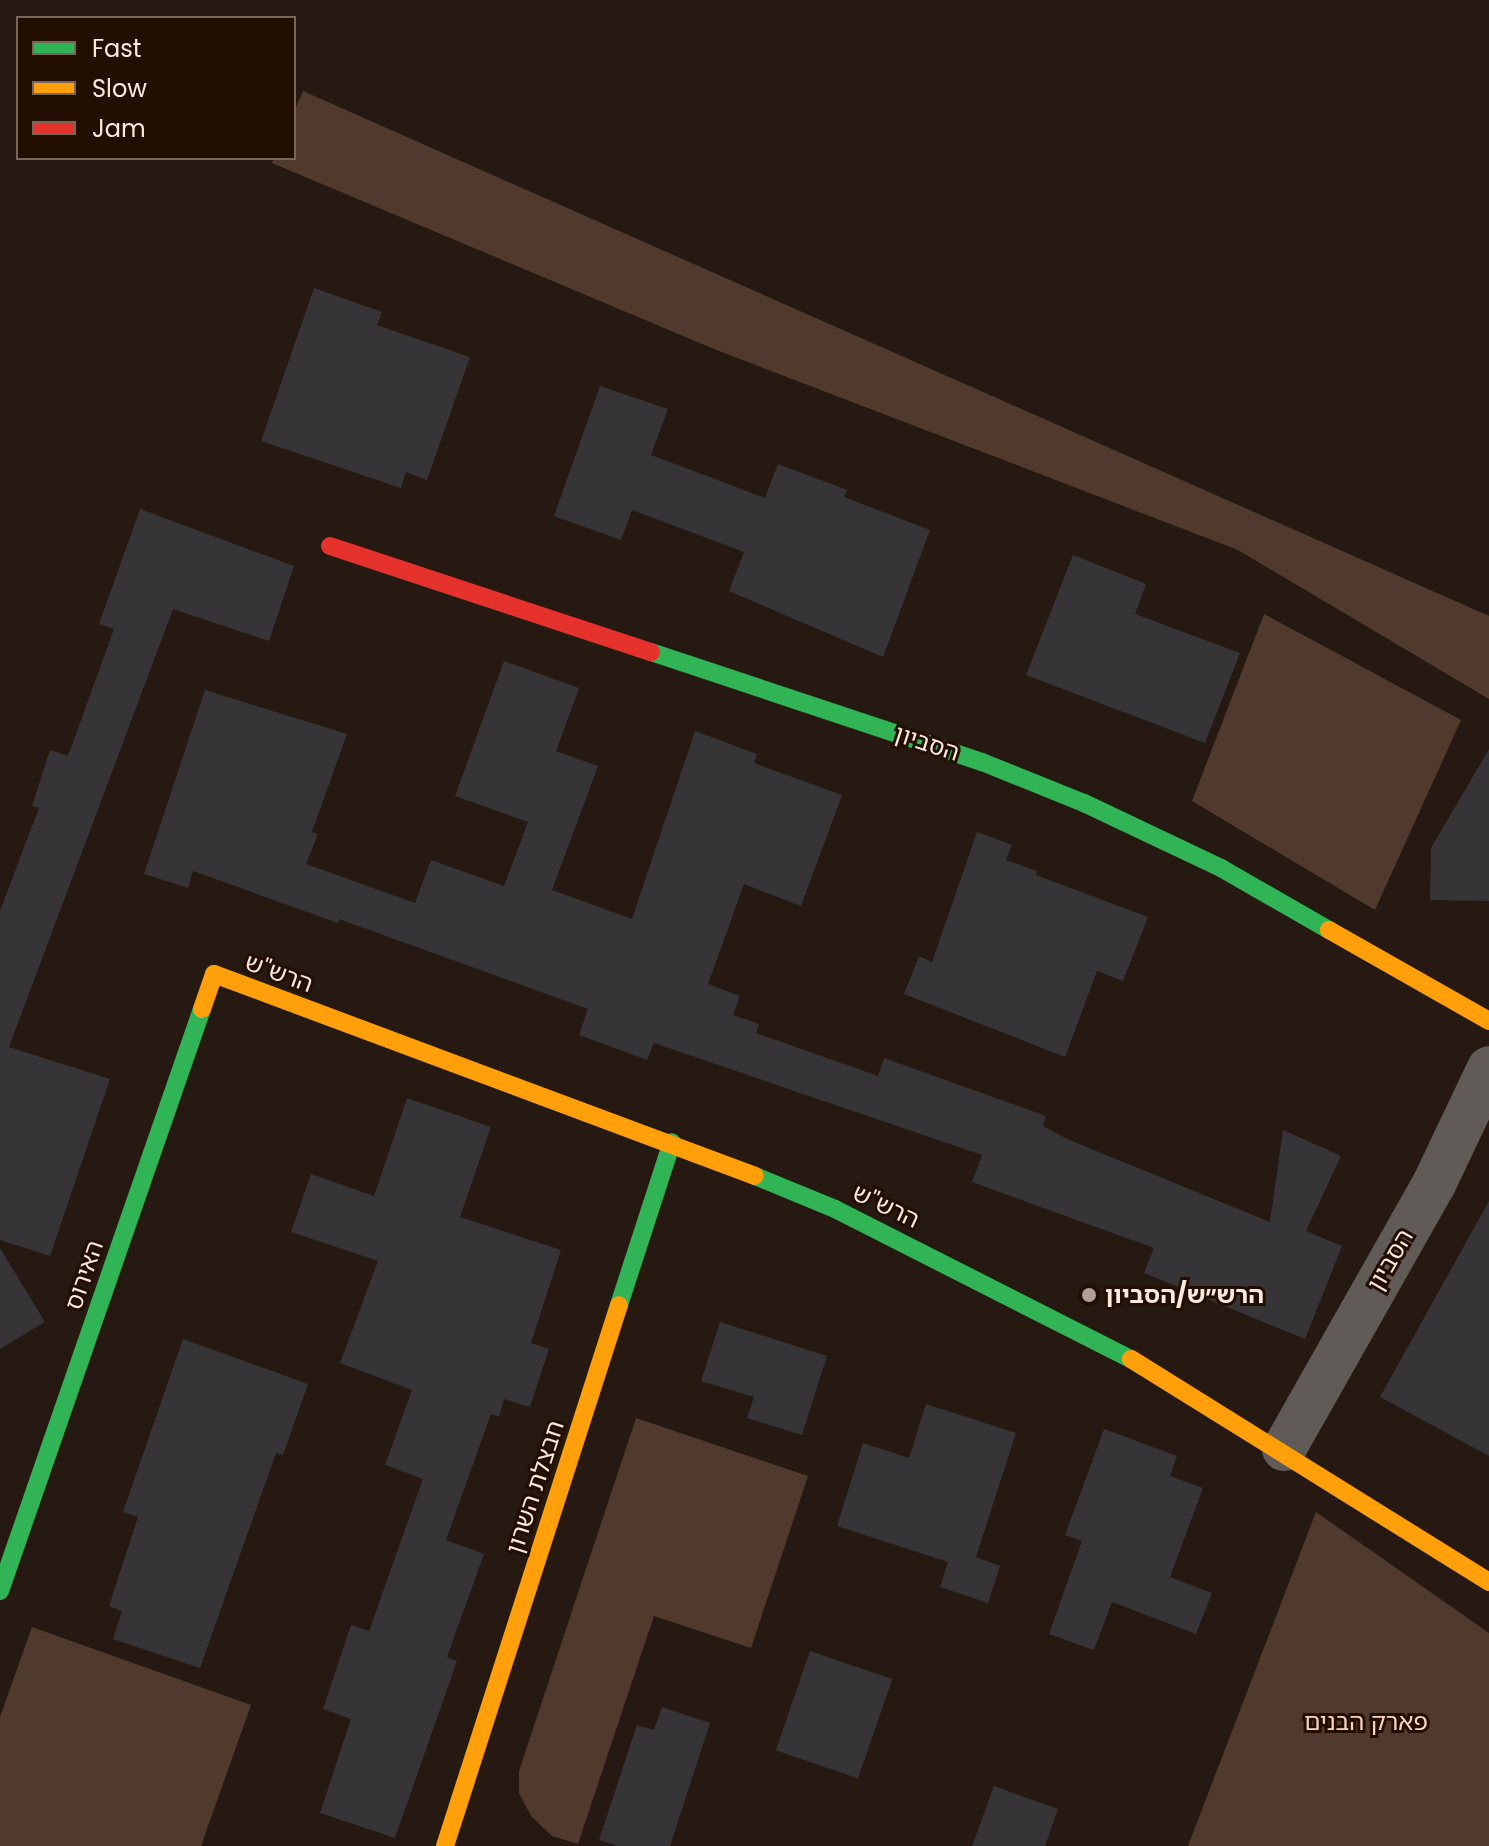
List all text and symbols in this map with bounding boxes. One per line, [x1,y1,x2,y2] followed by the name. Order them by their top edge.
[16,16,296,160] legend
[92,32,142,65] text: Fast
[92,72,147,105] text: Slow
[92,112,146,145] text: Jam
[891,719,963,767] street label: הסביון
[241,947,317,999] street label: הרש''ש
[848,1178,924,1234] street label: הרש''ש
[1361,1224,1419,1296] street label: הסביון
[59,1237,109,1313] street label: האירוס
[1105,1281,1264,1309] place label: הרש״ש/הסביון
[1080,1286,1098,1304] marker: הרש״ש/הסביון
[500,1417,570,1557] street label: חבצלת השרון
[1304,1708,1428,1736] park label: פארק הבנים

